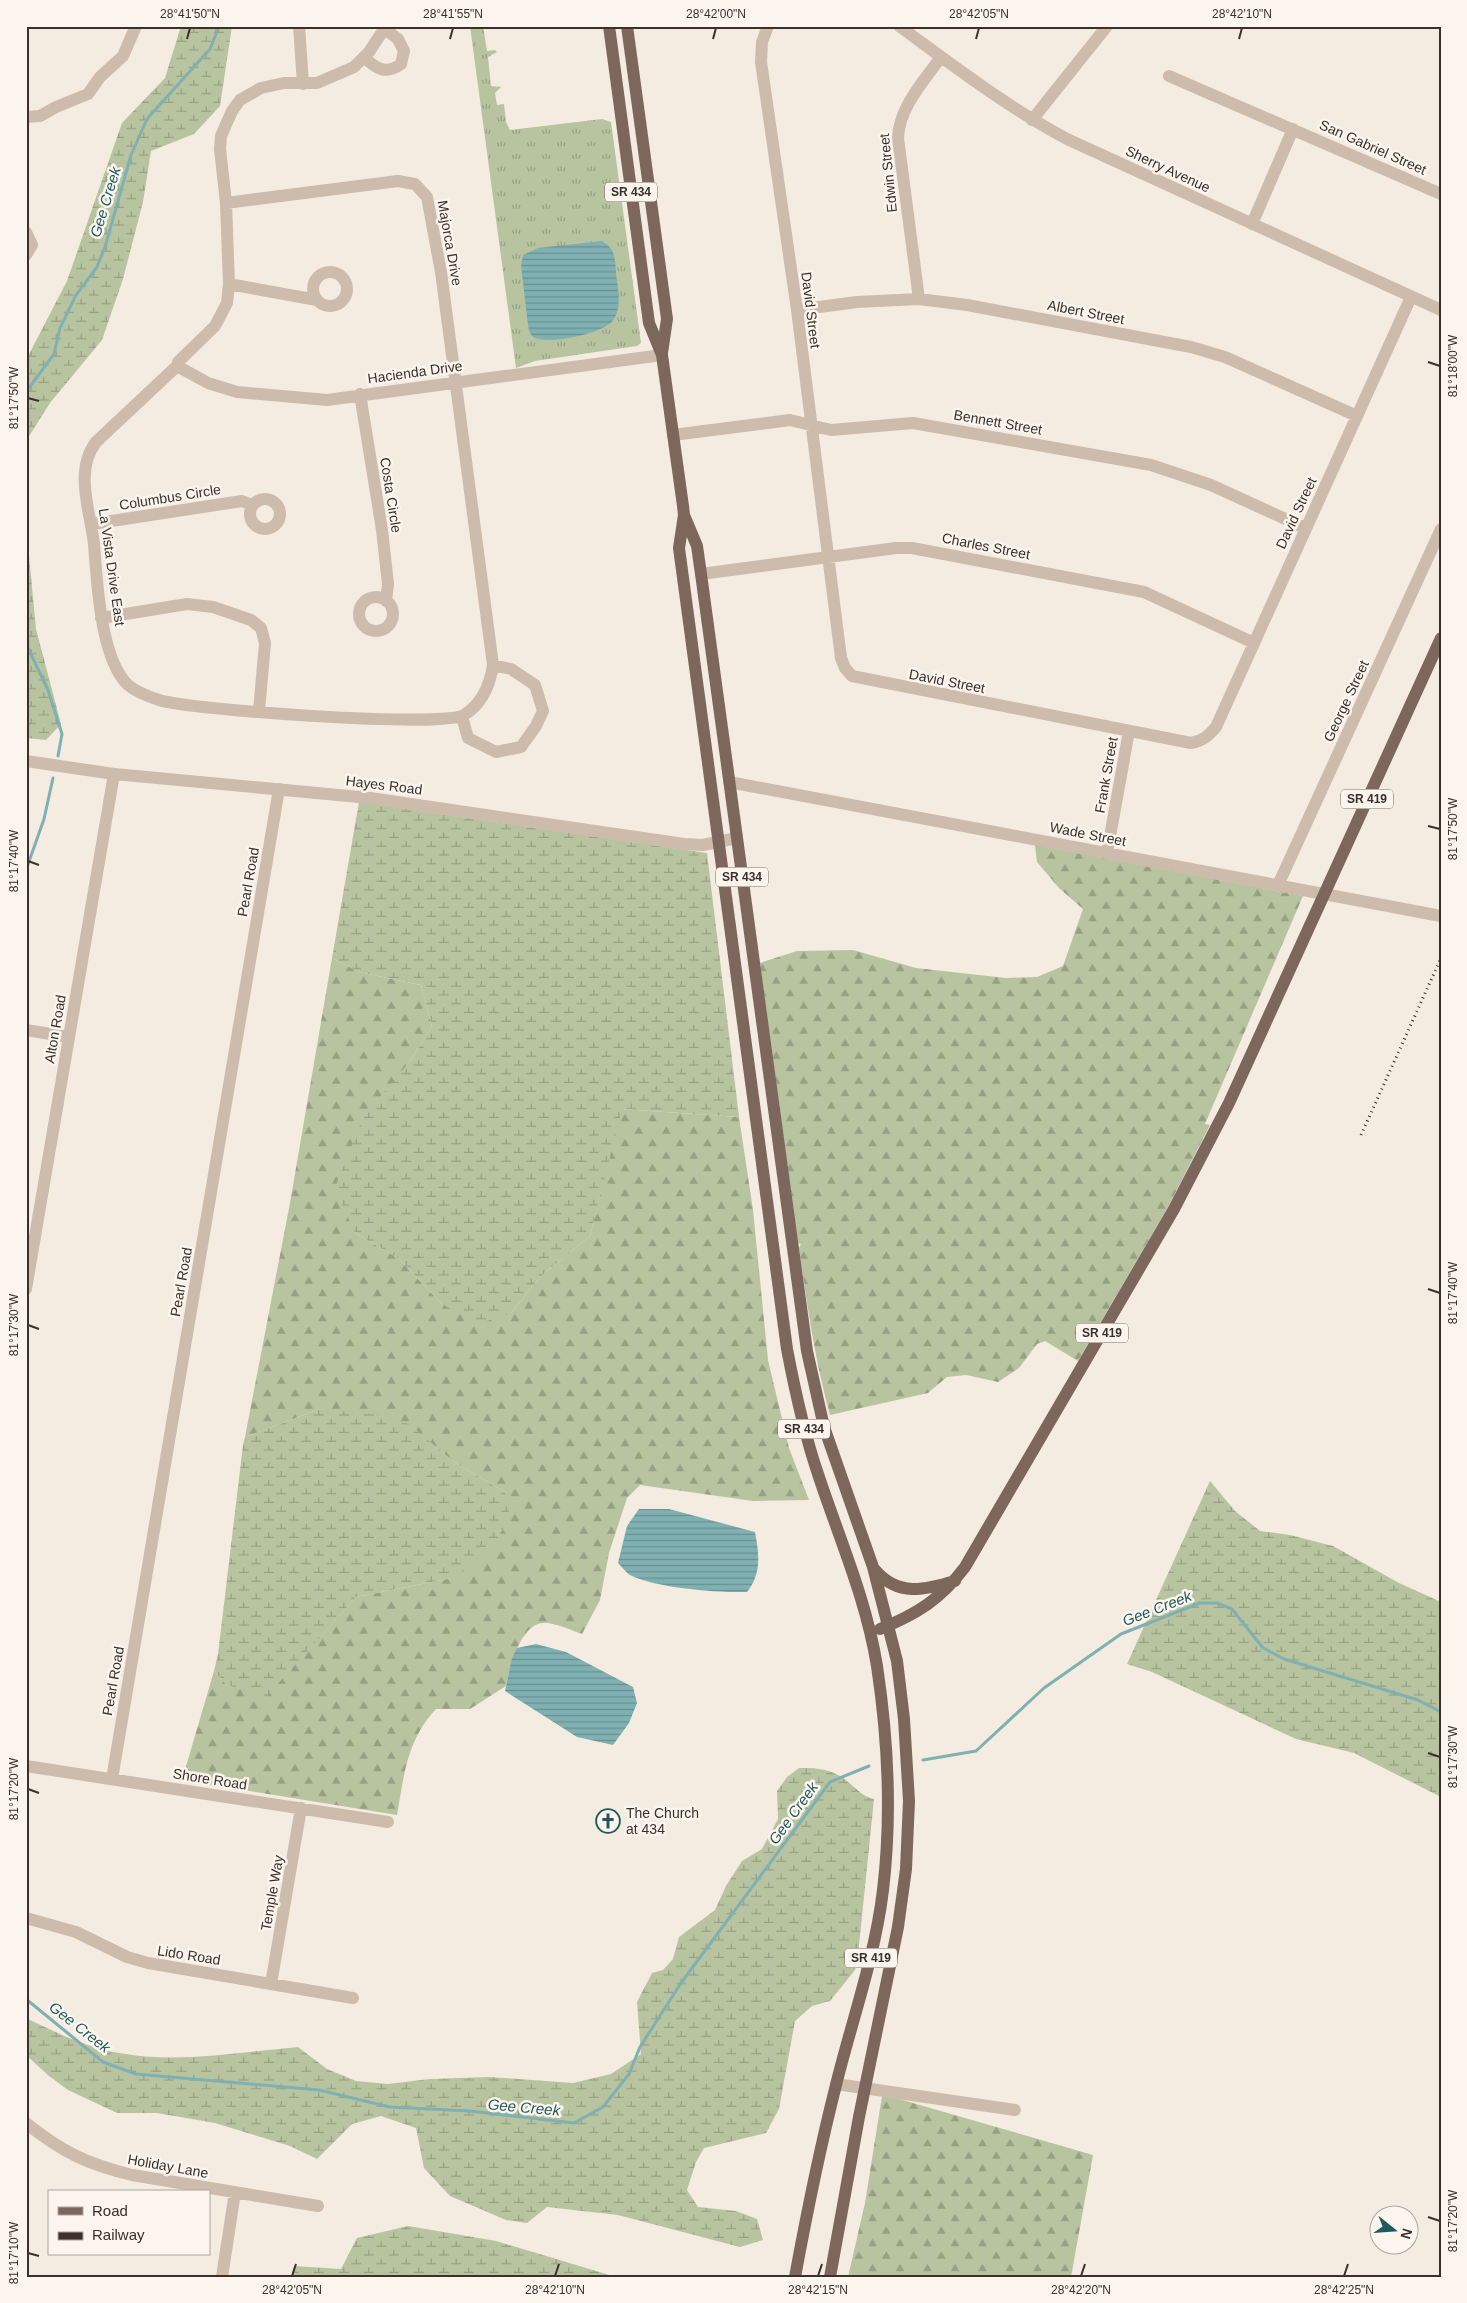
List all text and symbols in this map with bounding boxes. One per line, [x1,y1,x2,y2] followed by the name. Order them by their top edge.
[160,7,220,21] text: 28°41'50"N
[423,7,483,21] text: 28°41'55"N
[686,7,746,21] text: 28°42'00"N
[949,7,1009,21] text: 28°42'05"N
[1212,7,1272,21] text: 28°42'10"N
[1317,116,1429,178] street label: San Gabriel Street
[876,133,900,213] street label: Edwin Street
[1123,142,1213,196] street label: Sherry Avenue
[86,163,124,239] water label: Gee Creek
[605,182,657,202] road number: SR 434
[435,199,465,287] street label: Majorca Drive
[798,271,824,349] street label: David Street
[1046,297,1126,327] street label: Albert Street
[1446,334,1460,397] text: 81°18'00"W
[366,357,464,387] street label: Hacienda Drive
[7,366,21,429] text: 81°17'50"W
[953,406,1044,438] street label: Bennett Street
[377,456,405,534] street label: Costa Circle
[1272,475,1320,551] street label: David Street
[118,481,222,513] street label: Columbus Circle
[96,507,128,627] street label: La Vista Drive East
[941,530,1032,562] street label: Charles Street
[1320,658,1372,744] street label: George Street
[908,666,986,696] street label: David Street
[1091,736,1121,814] street label: Frank Street
[345,772,423,798] street label: Hayes Road
[1341,790,1393,809] road number: SR 419
[1446,797,1460,860] text: 81°17'50"W
[1049,819,1128,849] street label: Wade Street
[7,829,21,892] text: 81°17'40"W
[234,846,262,918] street label: Pearl Road
[716,868,768,886] road number: SR 434
[41,993,69,1065] street label: Alton Road
[167,1246,195,1318] street label: Pearl Road
[1446,1261,1460,1324] text: 81°17'40"W
[7,1293,21,1356] text: 81°17'30"W
[1076,1324,1128,1342] road number: SR 419
[778,1420,830,1438] road number: SR 434
[1120,1587,1195,1629] water label: Gee Creek
[99,1645,127,1717] street label: Pearl Road
[1446,1725,1460,1788] text: 81°17'30"W
[7,1757,21,1820] text: 81°17'20"W
[172,1765,248,1793] street label: Shore Road
[765,1777,822,1847] water label: Gee Creek
[626,1805,699,1837] place label: The Church at 434
[595,1808,621,1834] church icon: The Church at 434
[257,1854,287,1932] street label: Temple Way
[156,1942,222,1968] street label: Lido Road
[845,1949,897,1968] road number: SR 419
[46,1998,115,2057] water label: Gee Creek
[487,2095,562,2119] water label: Gee Creek
[126,2151,210,2181] street label: Holiday Lane
[1446,2189,1460,2252] text: 81°17'20"W
[48,2190,210,2256] legend
[92,2202,128,2219] text: Road
[1370,2206,1420,2256] north arrow
[7,2221,21,2284] text: 81°17'10"W
[92,2226,145,2243] text: Railway
[1397,2227,1416,2241] text: N
[262,2283,322,2297] text: 28°42'05"N
[525,2283,585,2297] text: 28°42'10"N
[788,2283,848,2297] text: 28°42'15"N
[1051,2283,1111,2297] text: 28°42'20"N
[1314,2283,1374,2297] text: 28°42'25"N

